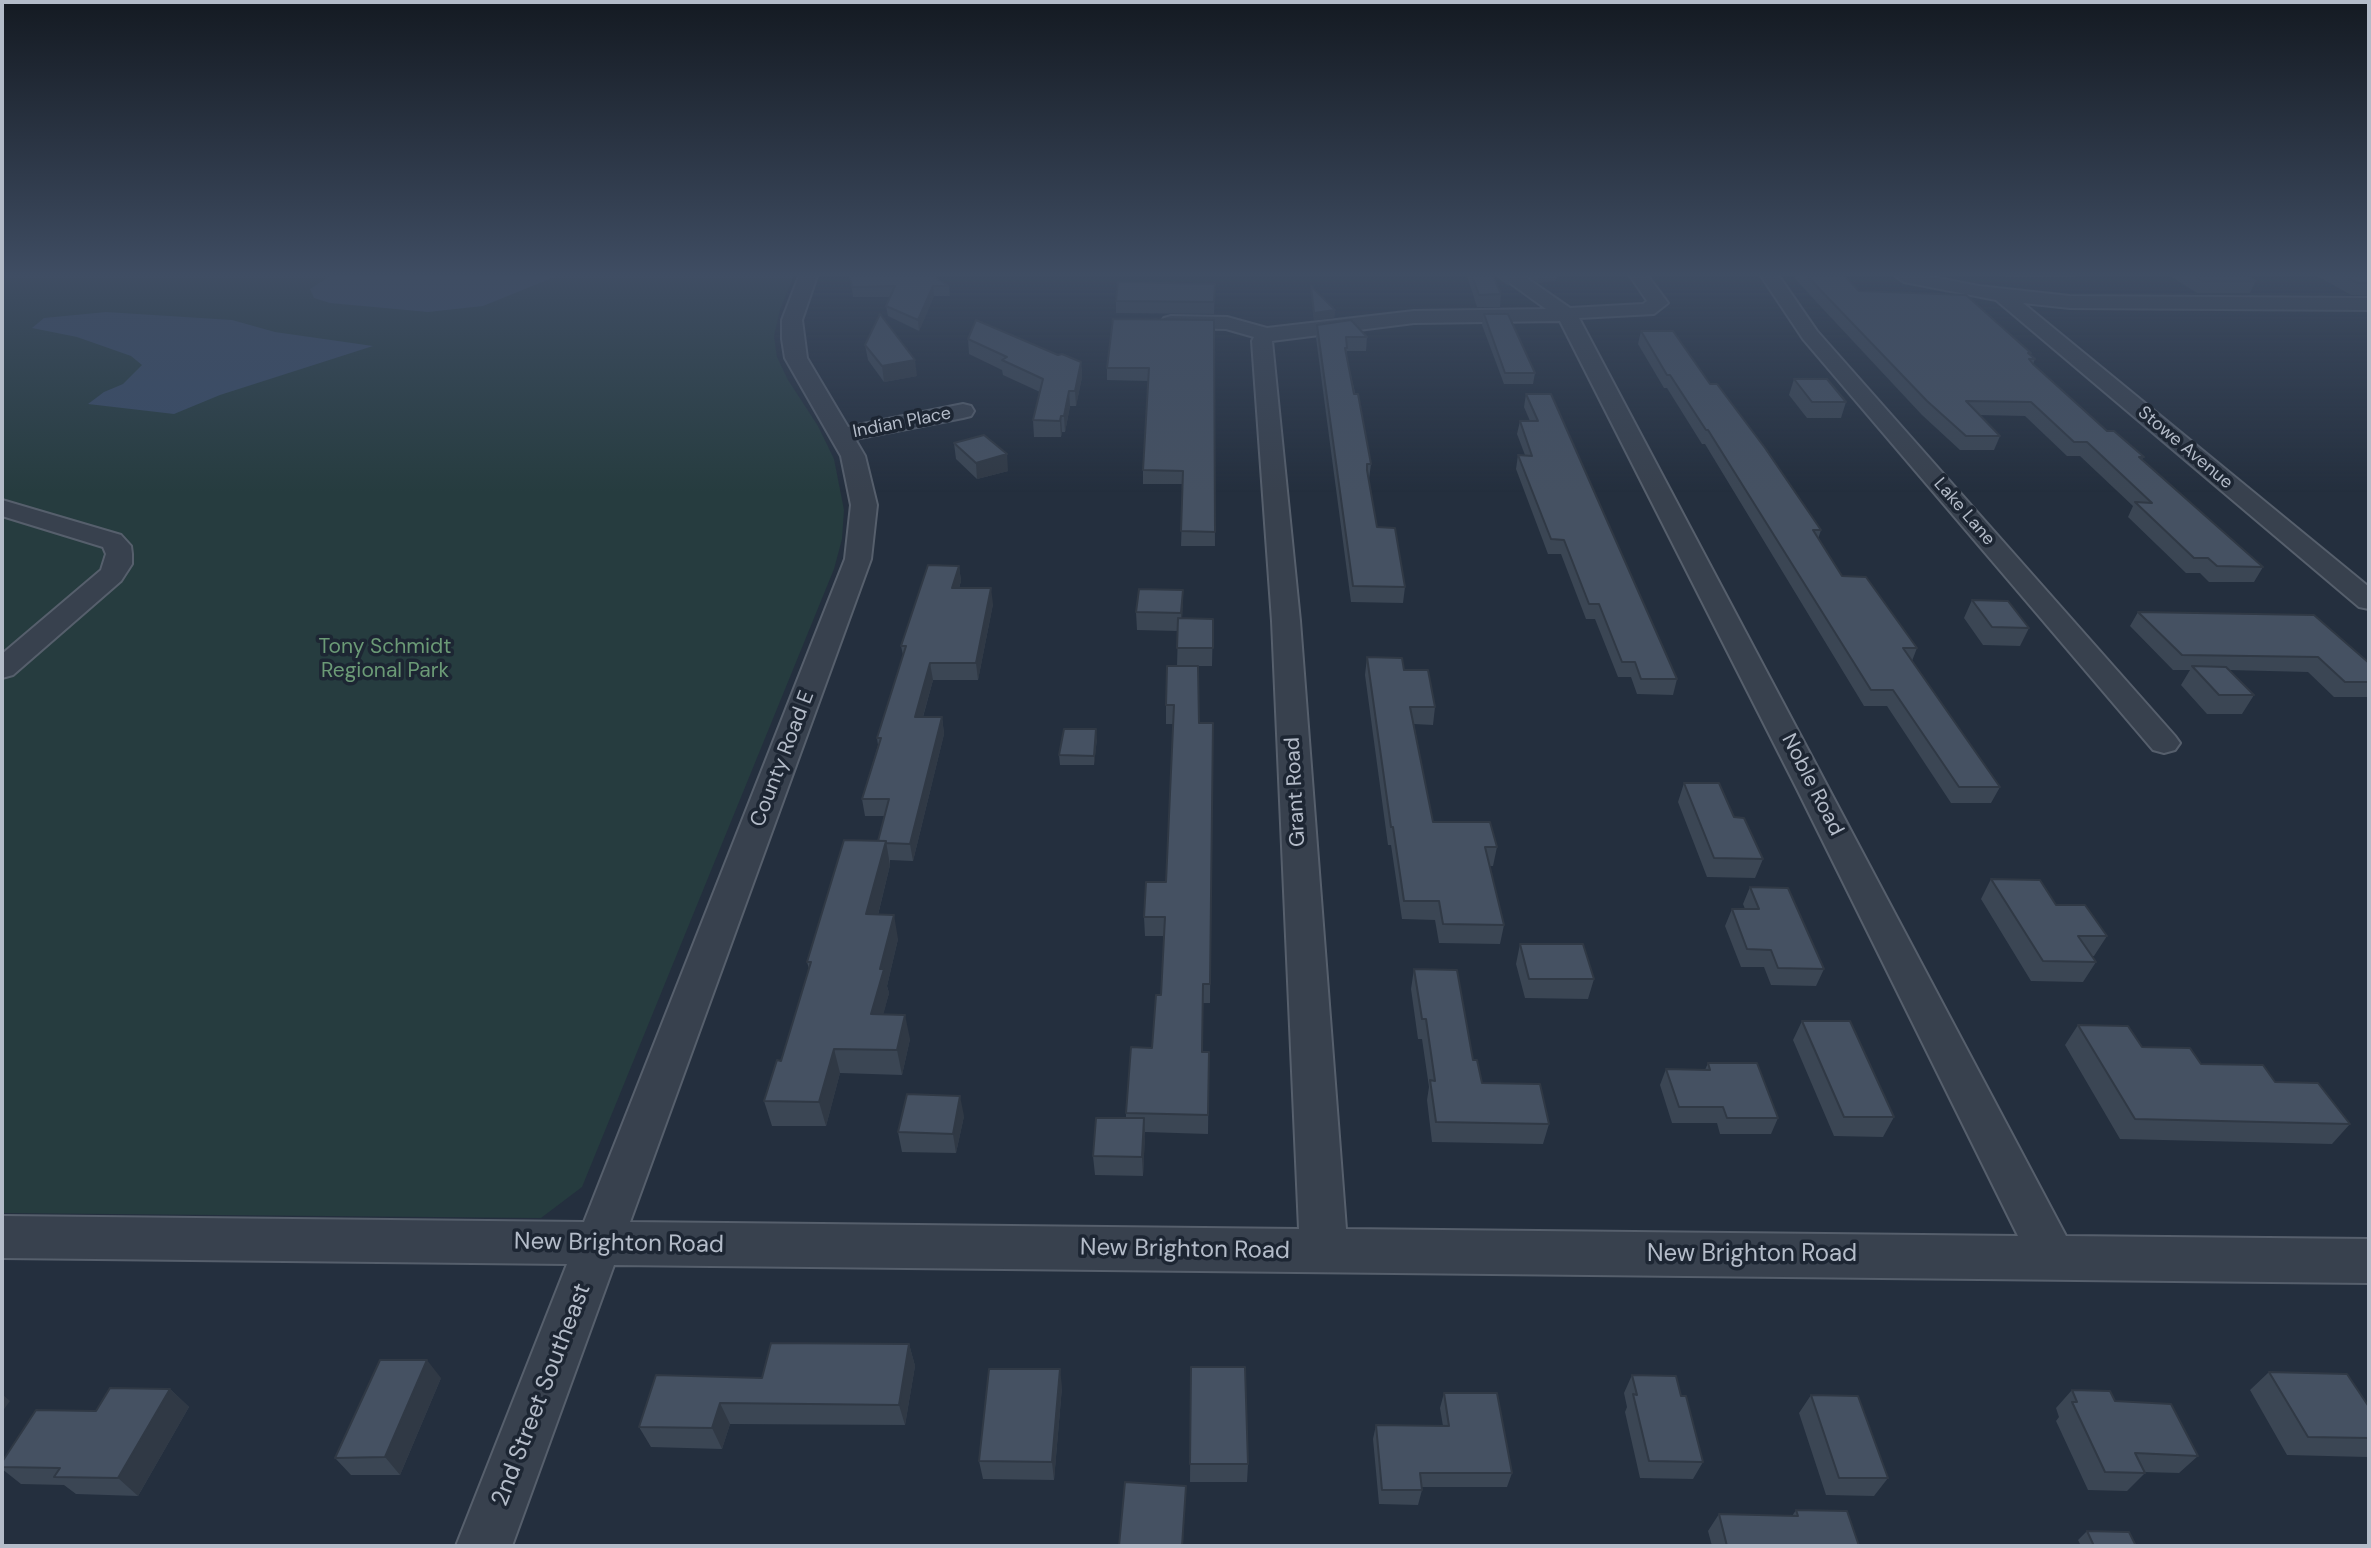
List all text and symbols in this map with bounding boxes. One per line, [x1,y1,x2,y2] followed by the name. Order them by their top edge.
[2133,402,2237,494] street label: Stowe Avenue
[851,403,953,443] street label: Indian Place
[1929,474,1999,550] street label: Lake Lane
[319,634,451,684] park label: Tony Schmidt Regional Park
[746,688,820,830] street label: County Road E
[1776,730,1848,840] street label: Noble Road
[1281,736,1311,848] street label: Grant Road
[514,1228,724,1260] street label: New Brighton Road
[1080,1234,1290,1266] street label: New Brighton Road
[1647,1241,1857,1269] street label: New Brighton Road
[486,1280,598,1510] street label: 2nd Street Southeast

